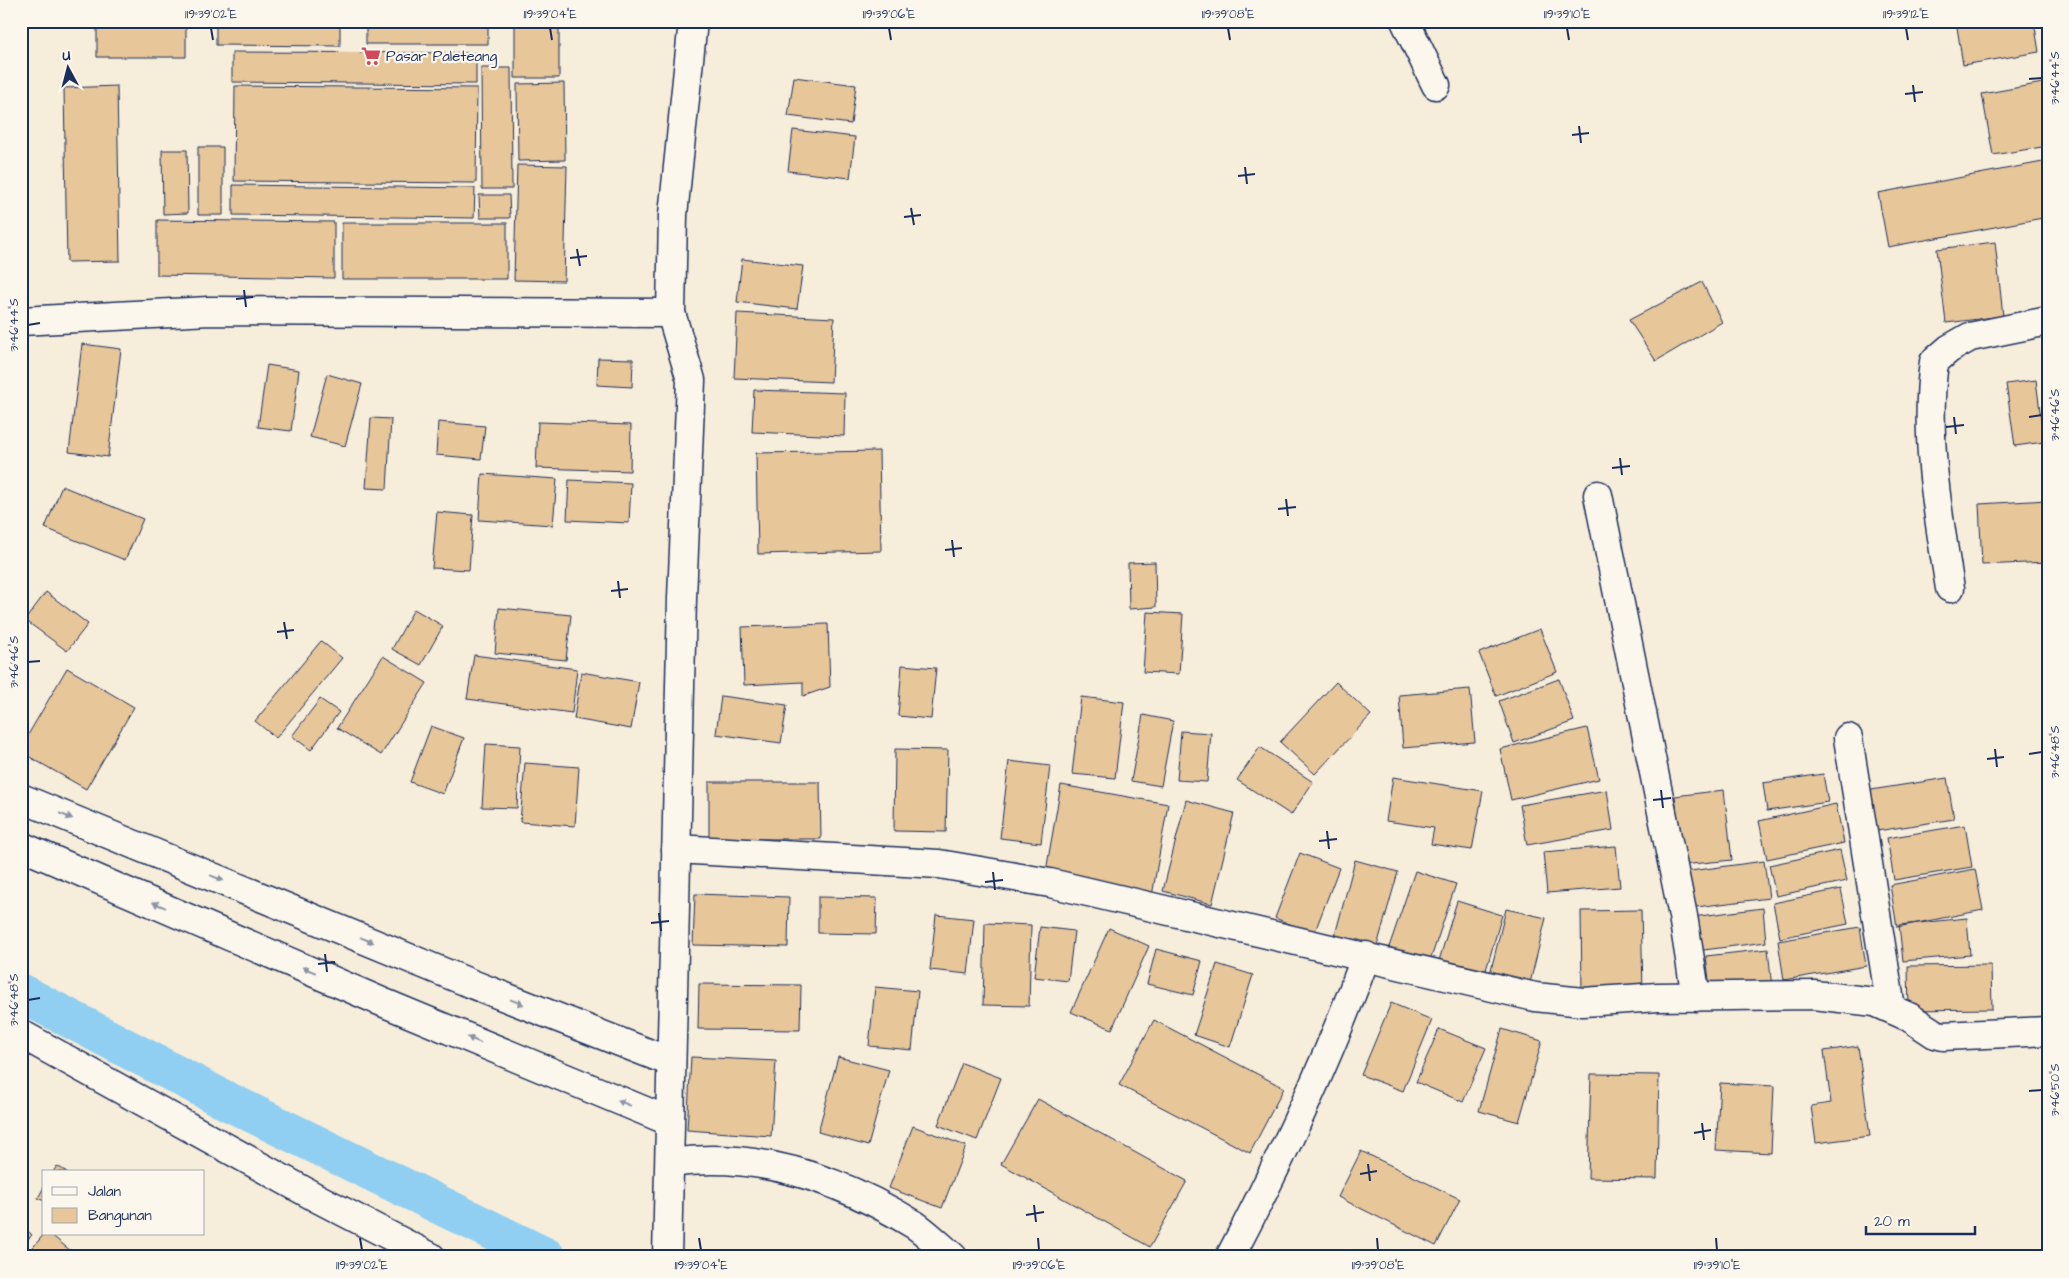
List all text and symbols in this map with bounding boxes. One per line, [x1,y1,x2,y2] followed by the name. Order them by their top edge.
[185,6,237,23] text: 119°39'02"E
[523,6,577,23] text: 119°39'04"E
[863,6,915,23] text: 119°39'06"E
[1202,6,1254,23] text: 119°39'08"E
[1544,6,1590,23] text: 119°39'10"E
[1883,6,1929,23] text: 119°39'12"E
[42,42,92,92] north arrow
[360,45,382,67] supermarket icon: Pasar Paleteang
[61,46,72,66] text: U
[386,46,498,68] place label: Pasar Paleteang
[2047,51,2064,105] text: 3°46'44"S
[6,298,23,352] text: 3°46'44"S
[2047,388,2064,441] text: 3°46'46"S
[6,635,23,688] text: 3°46'46"S
[2047,725,2064,778] text: 3°46'48"S
[59,813,73,821] one-way arrow
[209,875,224,883] one-way arrow
[152,901,166,909] one-way arrow
[360,937,374,945] one-way arrow
[301,966,316,974] one-way arrow
[6,973,23,1026] text: 3°46'48"S
[510,998,524,1006] one-way arrow
[467,1036,481,1044] one-way arrow
[2047,1063,2064,1117] text: 3°46'50"S
[617,1098,631,1106] one-way arrow
[42,1170,205,1236] legend
[88,1181,122,1202] text: Jalan
[1866,1203,1975,1235] scale bar
[88,1205,152,1227] text: Bangunan
[1874,1211,1910,1232] text: 20 m
[336,1257,388,1274] text: 119°39'02"E
[674,1257,728,1274] text: 119°39'04"E
[1013,1257,1065,1274] text: 119°39'06"E
[1352,1257,1404,1274] text: 119°39'08"E
[1694,1257,1740,1274] text: 119°39'10"E

